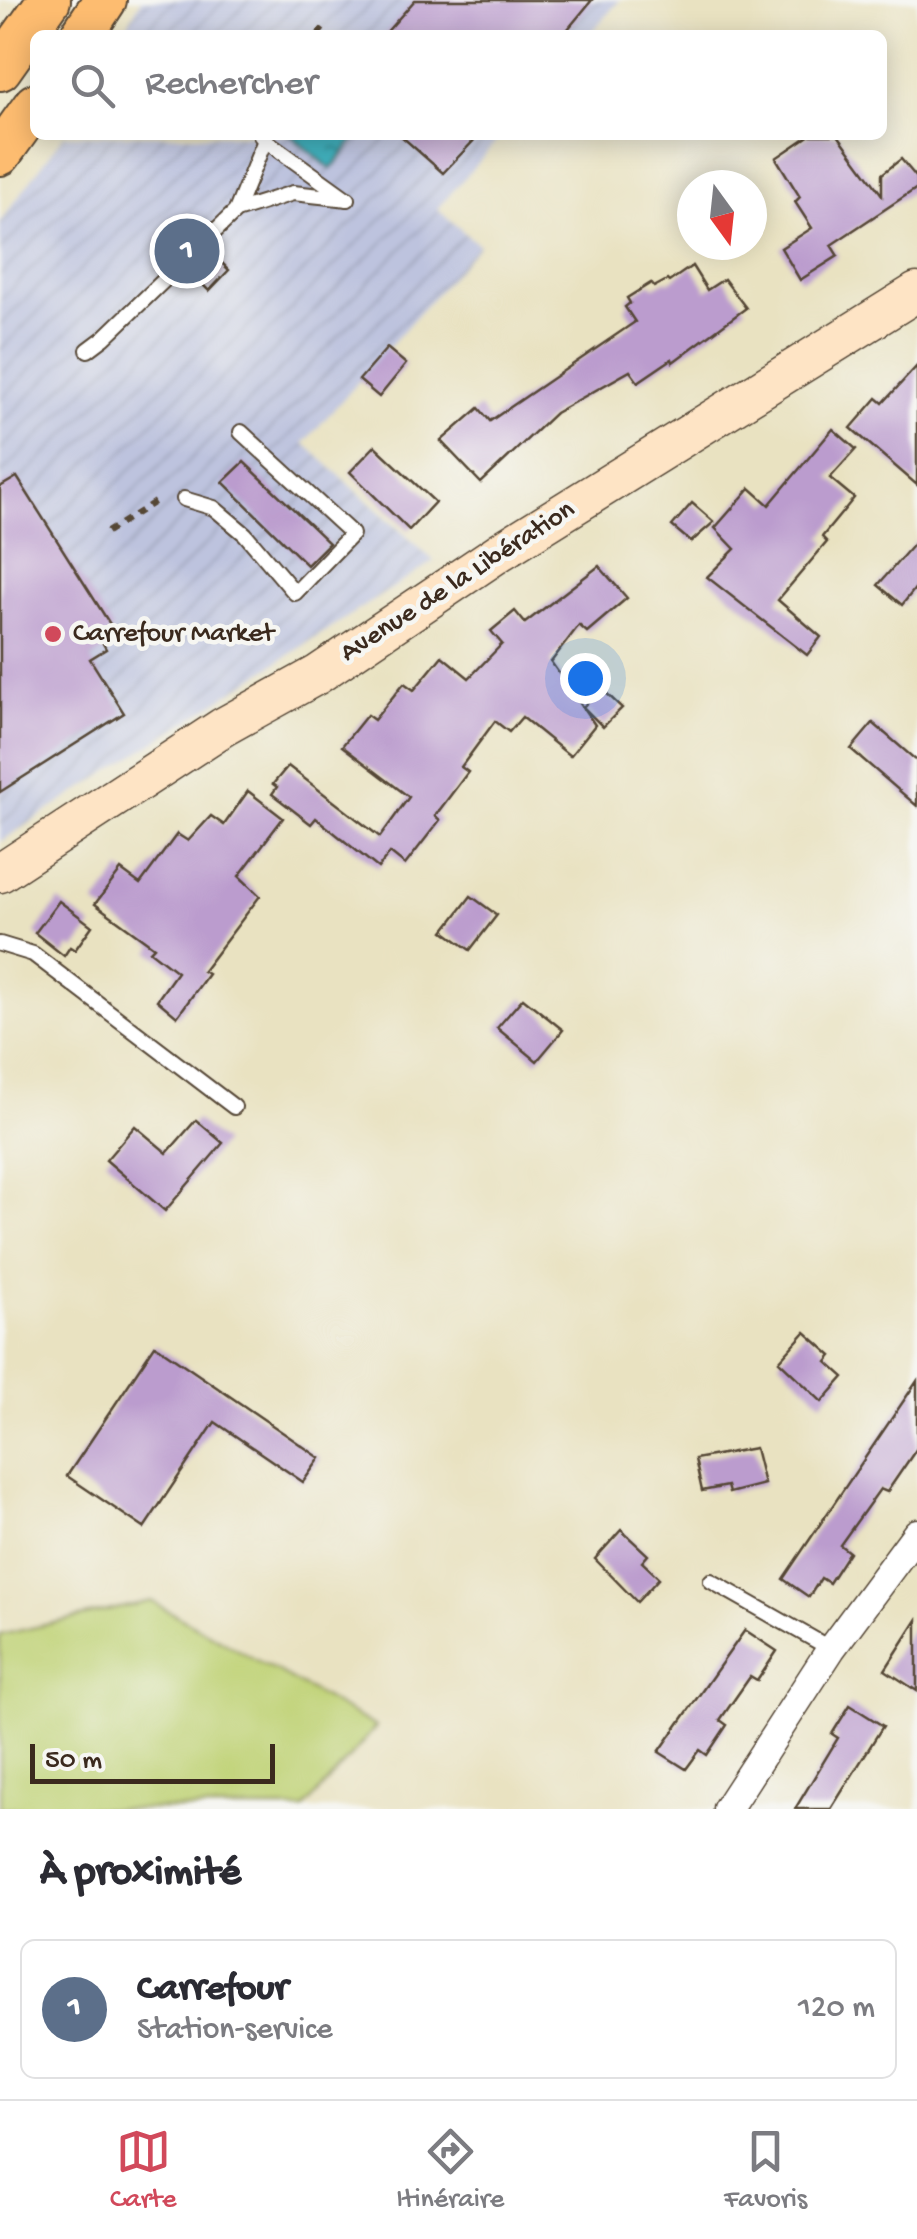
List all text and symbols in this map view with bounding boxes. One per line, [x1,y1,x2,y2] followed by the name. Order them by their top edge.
[30,30,887,140] search box
[65,58,120,113] icon: search
[145,63,317,107] text: Rechercher
[677,170,767,260] north arrow
[154,214,220,288] pin: 1
[335,493,582,670] street label: Avenue de la Libération
[73,618,277,651] place label: Carrefour Market
[42,623,64,645] marker: Carrefour Market
[560,653,611,704] your location
[30,1739,275,1784] scale bar
[45,1745,102,1778] text: 50 m
[40,1850,241,1899] text: À proximité
[137,1968,288,2012] text: Carrefour
[68,1990,81,2028] text: 1
[798,1990,875,2028] text: 120 m
[137,2012,333,2050] text: Station-service
[110,2124,176,2217] tab: Carte
[396,2124,504,2217] tab: Itinéraire
[724,2124,807,2217] tab: Favoris

